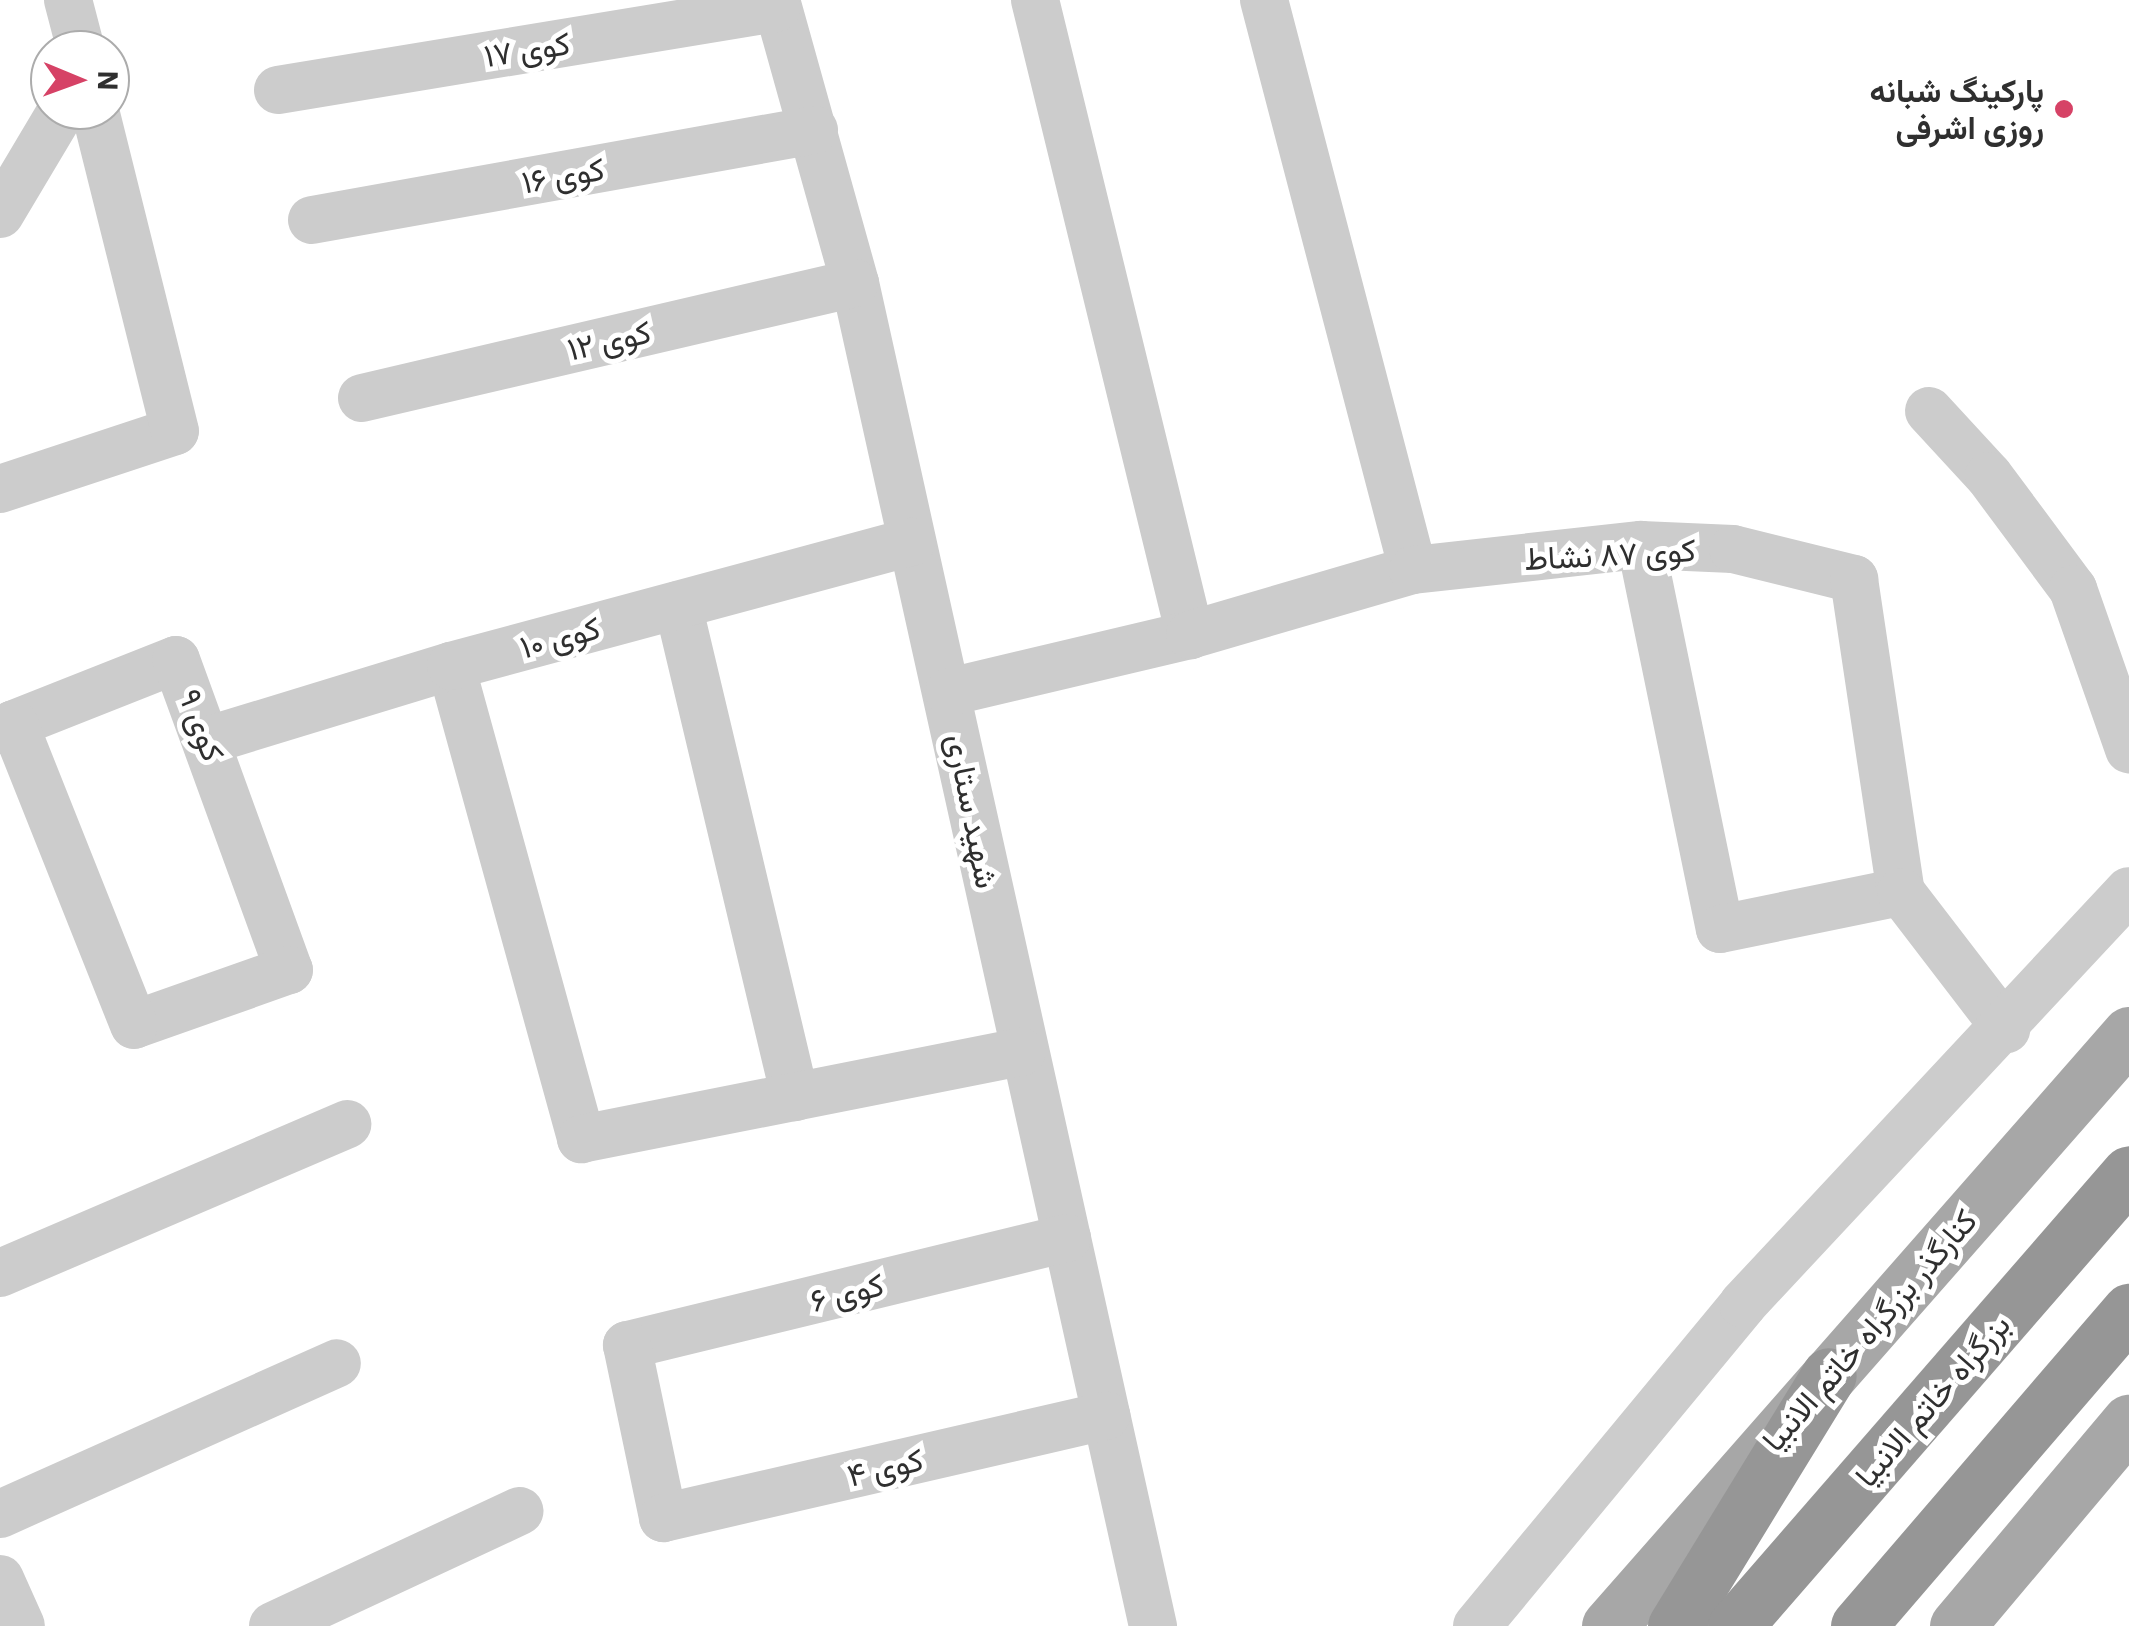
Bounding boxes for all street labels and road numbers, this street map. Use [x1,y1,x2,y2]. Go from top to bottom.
street label: کوی ۱۷ [481,23,573,75]
street label: کوی ۱۶ [519,149,607,201]
street label: کوی ۱۲ [563,312,655,368]
street label: کوی ۸۷ نشاط [1523,530,1697,578]
street label: کوی ۱۰ [516,608,604,666]
street label: کوی ۹ [171,684,233,766]
street label: شهید ستاری [939,730,1007,892]
street label: کنارگذر بزرگراه خاتم الانبیا [1754,1201,1984,1459]
street label: کوی ۶ [806,1264,888,1320]
street label: بزرگراه خاتم الانبیا [1846,1306,2018,1494]
street label: کوی ۴ [843,1440,927,1494]

